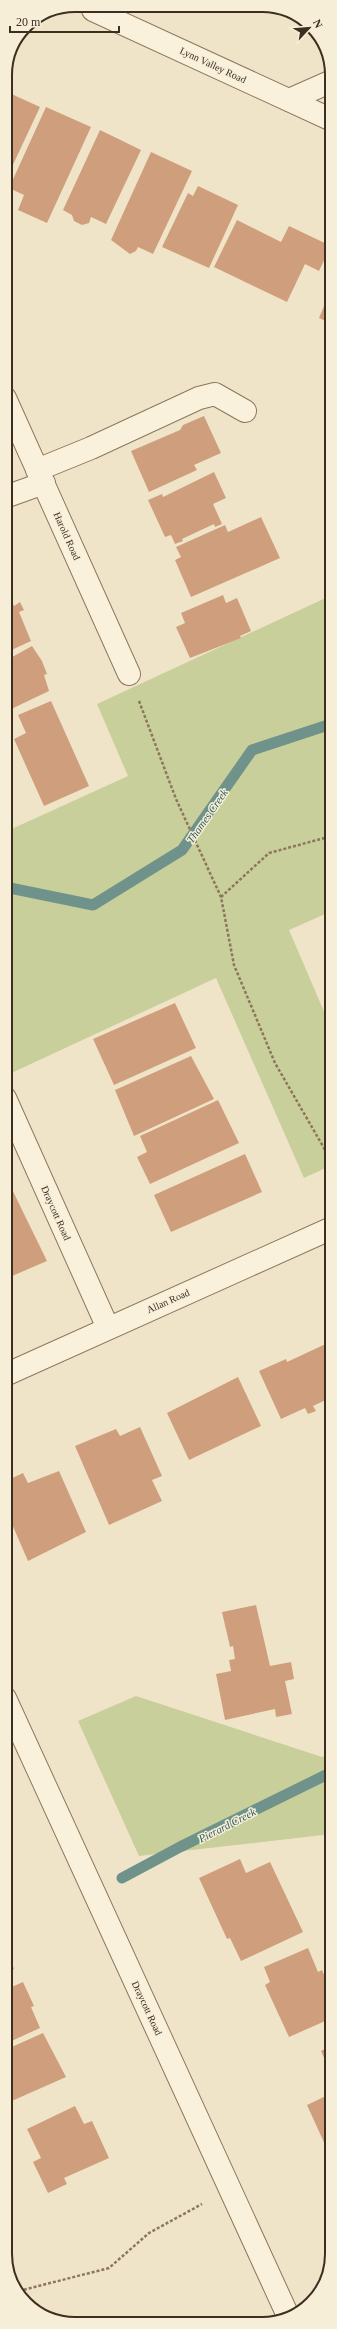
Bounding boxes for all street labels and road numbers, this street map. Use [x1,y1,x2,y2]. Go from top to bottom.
street label: Lynn Valley Road [178,45,248,85]
street label: Harold Road [52,510,82,562]
street label: Draycott Road [39,1184,73,1242]
street label: Allan Road [145,1287,191,1315]
street label: Draycott Road [130,1979,164,2037]

